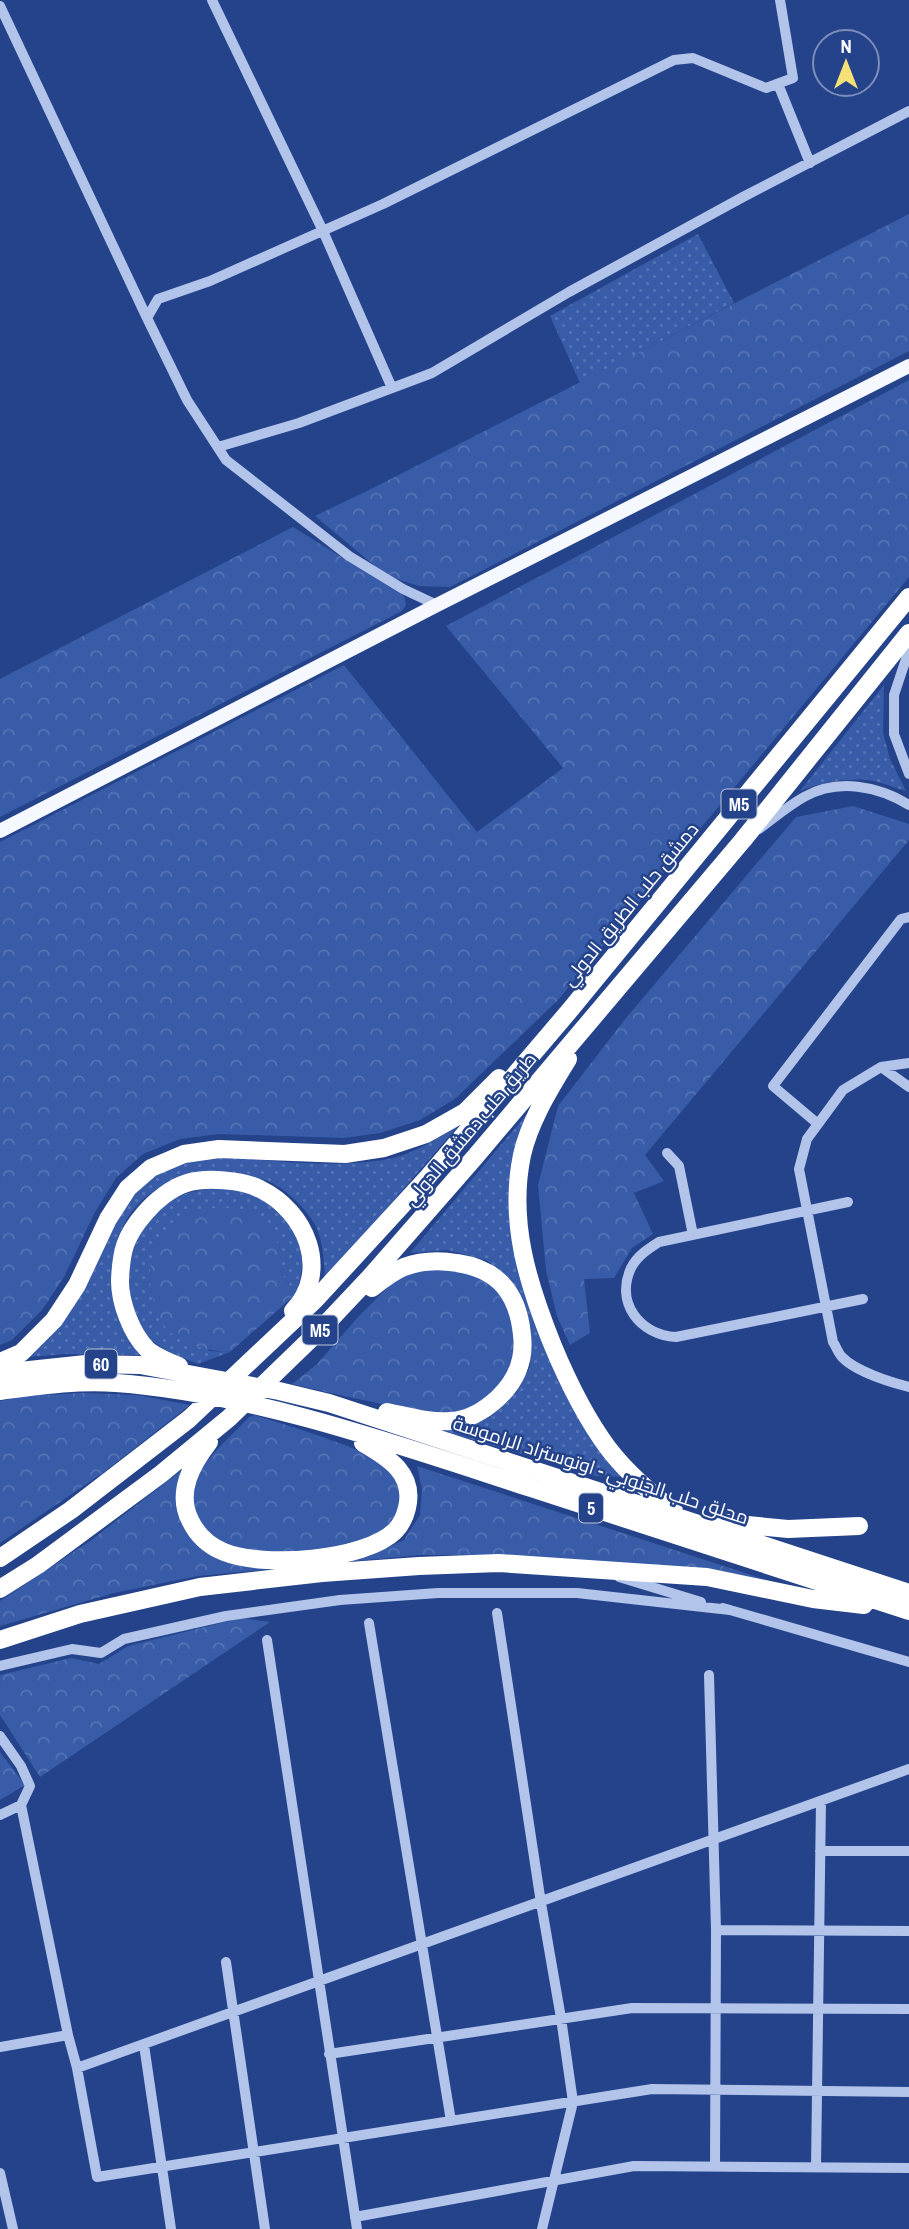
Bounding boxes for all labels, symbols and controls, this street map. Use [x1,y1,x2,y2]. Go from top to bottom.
north arrow [811,28,881,98]
text: N [840,33,852,59]
road number: M5 [722,790,756,818]
street label: دمشق حلب الطريق الدولي [556,817,706,993]
street label: طريق حلب دمشق الدولي [398,1047,544,1213]
road number: M5 [302,1316,338,1344]
road number: 60 [85,1350,117,1378]
street label: محلق حلب الجنوبي - اوتوستراد الراموسة [449,1410,752,1532]
road number: 5 [579,1493,603,1522]

